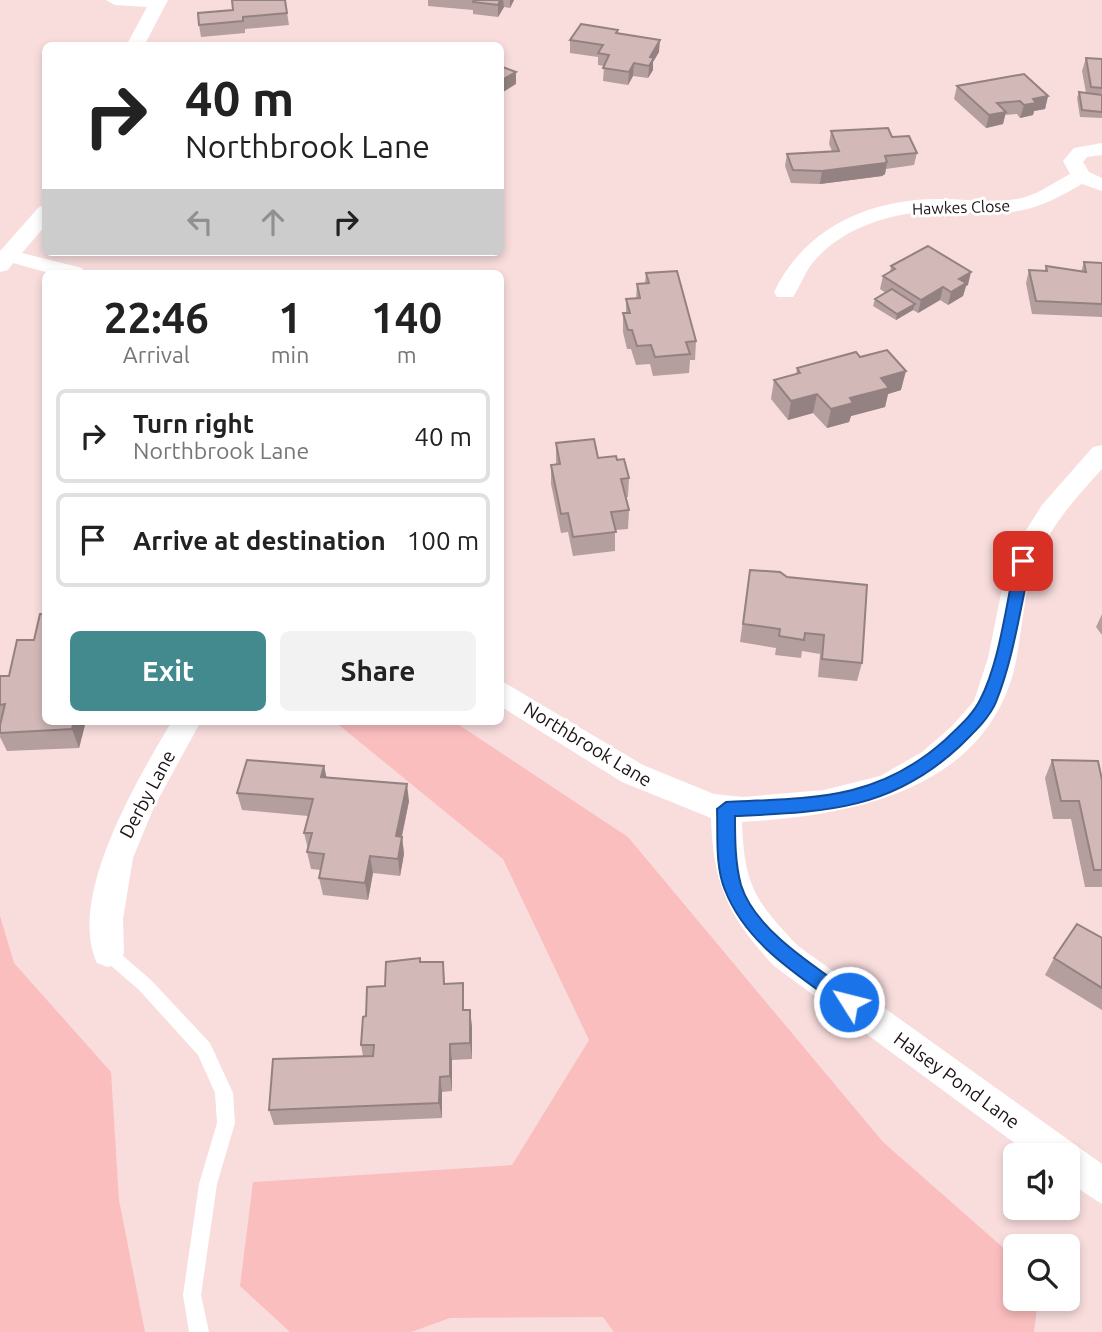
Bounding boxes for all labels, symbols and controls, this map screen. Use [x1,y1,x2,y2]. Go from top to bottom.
icon: right [70,70,161,161]
text: 40 m [185,70,294,125]
text: Northbrook Lane [185,128,430,164]
street label: Hawkes Close [912,196,1010,218]
icon: left [181,203,219,241]
icon: ahead [254,203,292,241]
icon: right [327,203,365,241]
text: 22:46 [104,294,209,341]
text: 1 [278,294,302,341]
text: 140 [371,294,442,341]
text: Arrival [123,342,190,367]
text: min [271,342,309,367]
text: m [397,342,417,367]
text: Turn right [133,409,254,438]
icon: right [74,417,112,455]
text: 40 m [414,422,472,451]
text: Northbrook Lane [133,438,309,463]
icon: arrive [74,521,112,559]
text: Arrive at destination [133,526,386,555]
text: 100 m [407,526,479,555]
pin [993,531,1053,591]
icon: arrive [1004,542,1042,580]
button: Exit [70,631,266,711]
button: Share [280,631,476,711]
street label: Northbrook Lane [520,697,656,791]
street label: Derby Lane [115,746,179,842]
position arrow [812,965,886,1039]
street label: Halsey Pond Lane [890,1027,1024,1133]
map controls [1003,1143,1080,1311]
button: sound [1003,1143,1080,1220]
button: search [1003,1234,1080,1311]

